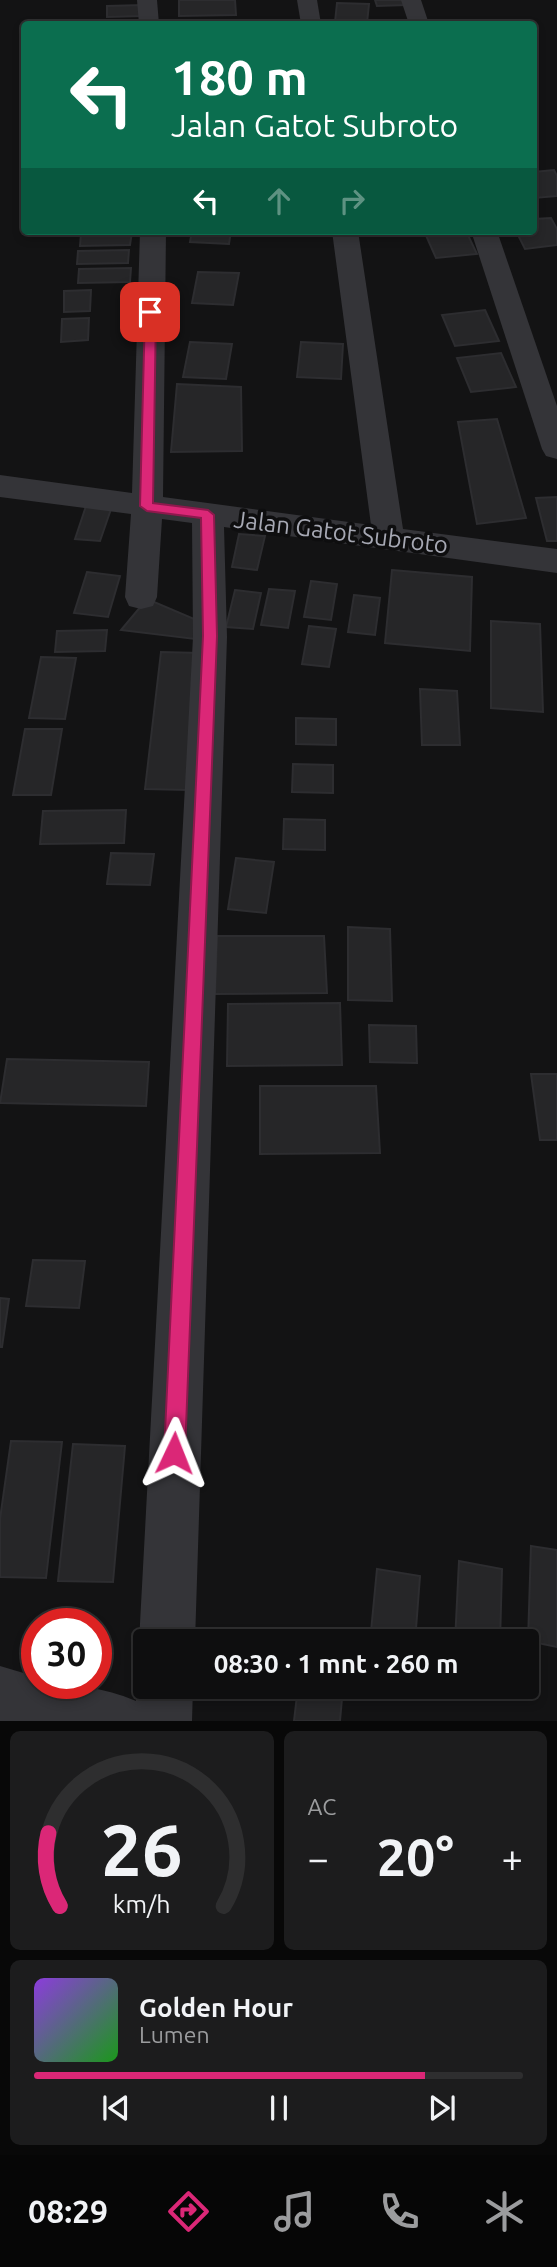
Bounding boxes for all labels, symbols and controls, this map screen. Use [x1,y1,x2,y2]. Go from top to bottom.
icon: left [56,49,147,140]
text: 180 m [171,49,308,104]
text: Jalan Gatot Subroto [171,107,458,143]
icon: left [187,182,225,220]
icon: ahead [260,182,298,220]
icon: right [333,182,371,220]
pin [120,282,180,342]
icon: arrive [131,293,169,331]
street label: Jalan Gatot Subroto [232,505,450,559]
position arrow [137,1416,211,1490]
speed limit sign: 30 [21,1608,112,1699]
text: 08:30 · 1 mnt · 260 m [214,1649,458,1678]
text: AC [308,1794,336,1819]
text: 26 [101,1809,183,1891]
text: 20° [377,1828,454,1886]
text: − [308,1837,329,1879]
text: + [502,1837,523,1879]
text: km/h [113,1890,171,1918]
text: Golden Hour [139,1993,293,2022]
text: Lumen [139,2022,210,2047]
icon: previous [97,2089,135,2127]
icon: pause [260,2089,298,2127]
icon: next [423,2089,461,2127]
icon: directions [164,2187,213,2236]
icon: music [270,2187,319,2236]
icon: phone [375,2187,424,2236]
icon: climate [480,2187,529,2236]
text: 08:29 [28,2193,108,2229]

